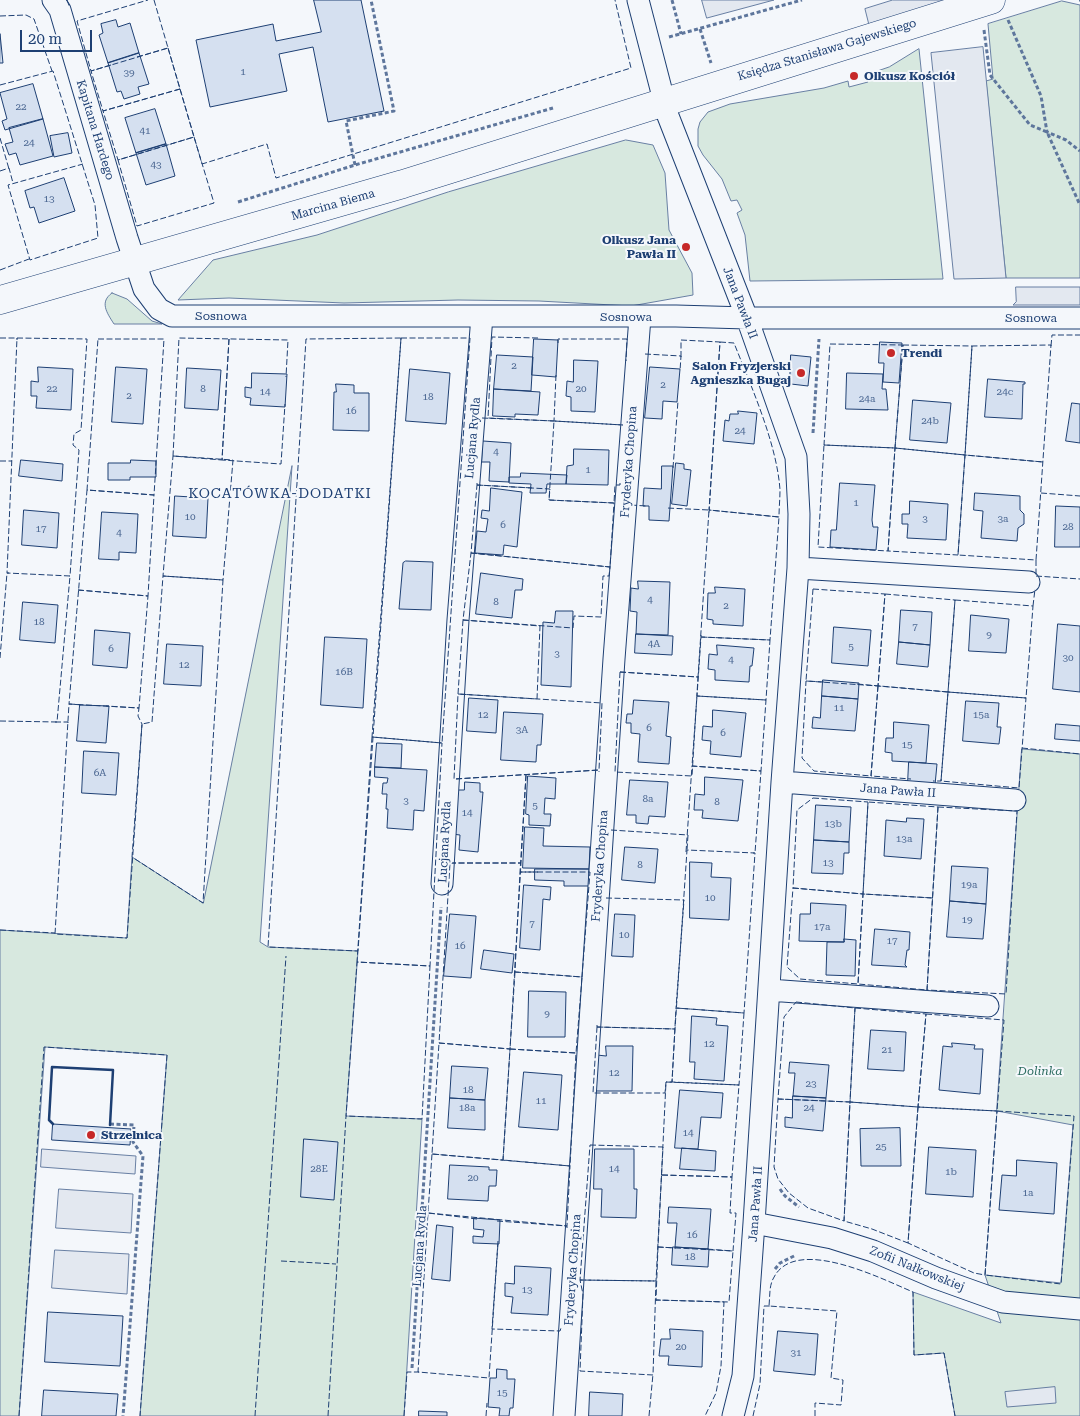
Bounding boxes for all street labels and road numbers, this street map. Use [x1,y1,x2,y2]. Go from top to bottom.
street label: Księdza Stanisława Gajewskiego [736,16,918,84]
street label: Kapitana Hardego [73,78,117,182]
street label: Marcina Biema [290,186,376,224]
street label: Jana Pawła II [720,265,760,341]
street label: Sosnowa [195,309,247,323]
street label: Sosnowa [600,310,652,324]
street label: Sosnowa [1005,311,1057,325]
street label: Lucjana Rydla [462,397,484,479]
street label: Fryderyka Chopina [618,406,640,518]
street label: Jana Pawła II [859,781,937,801]
street label: Lucjana Rydla [436,801,454,883]
street label: Fryderyka Chopina [589,810,611,922]
street label: Jana Pawła II [746,1165,766,1243]
street label: Lucjana Rydla [410,1205,430,1287]
street label: Fryderyka Chopina [562,1214,584,1326]
street label: Zofii Nałkowskiej [867,1243,967,1295]

